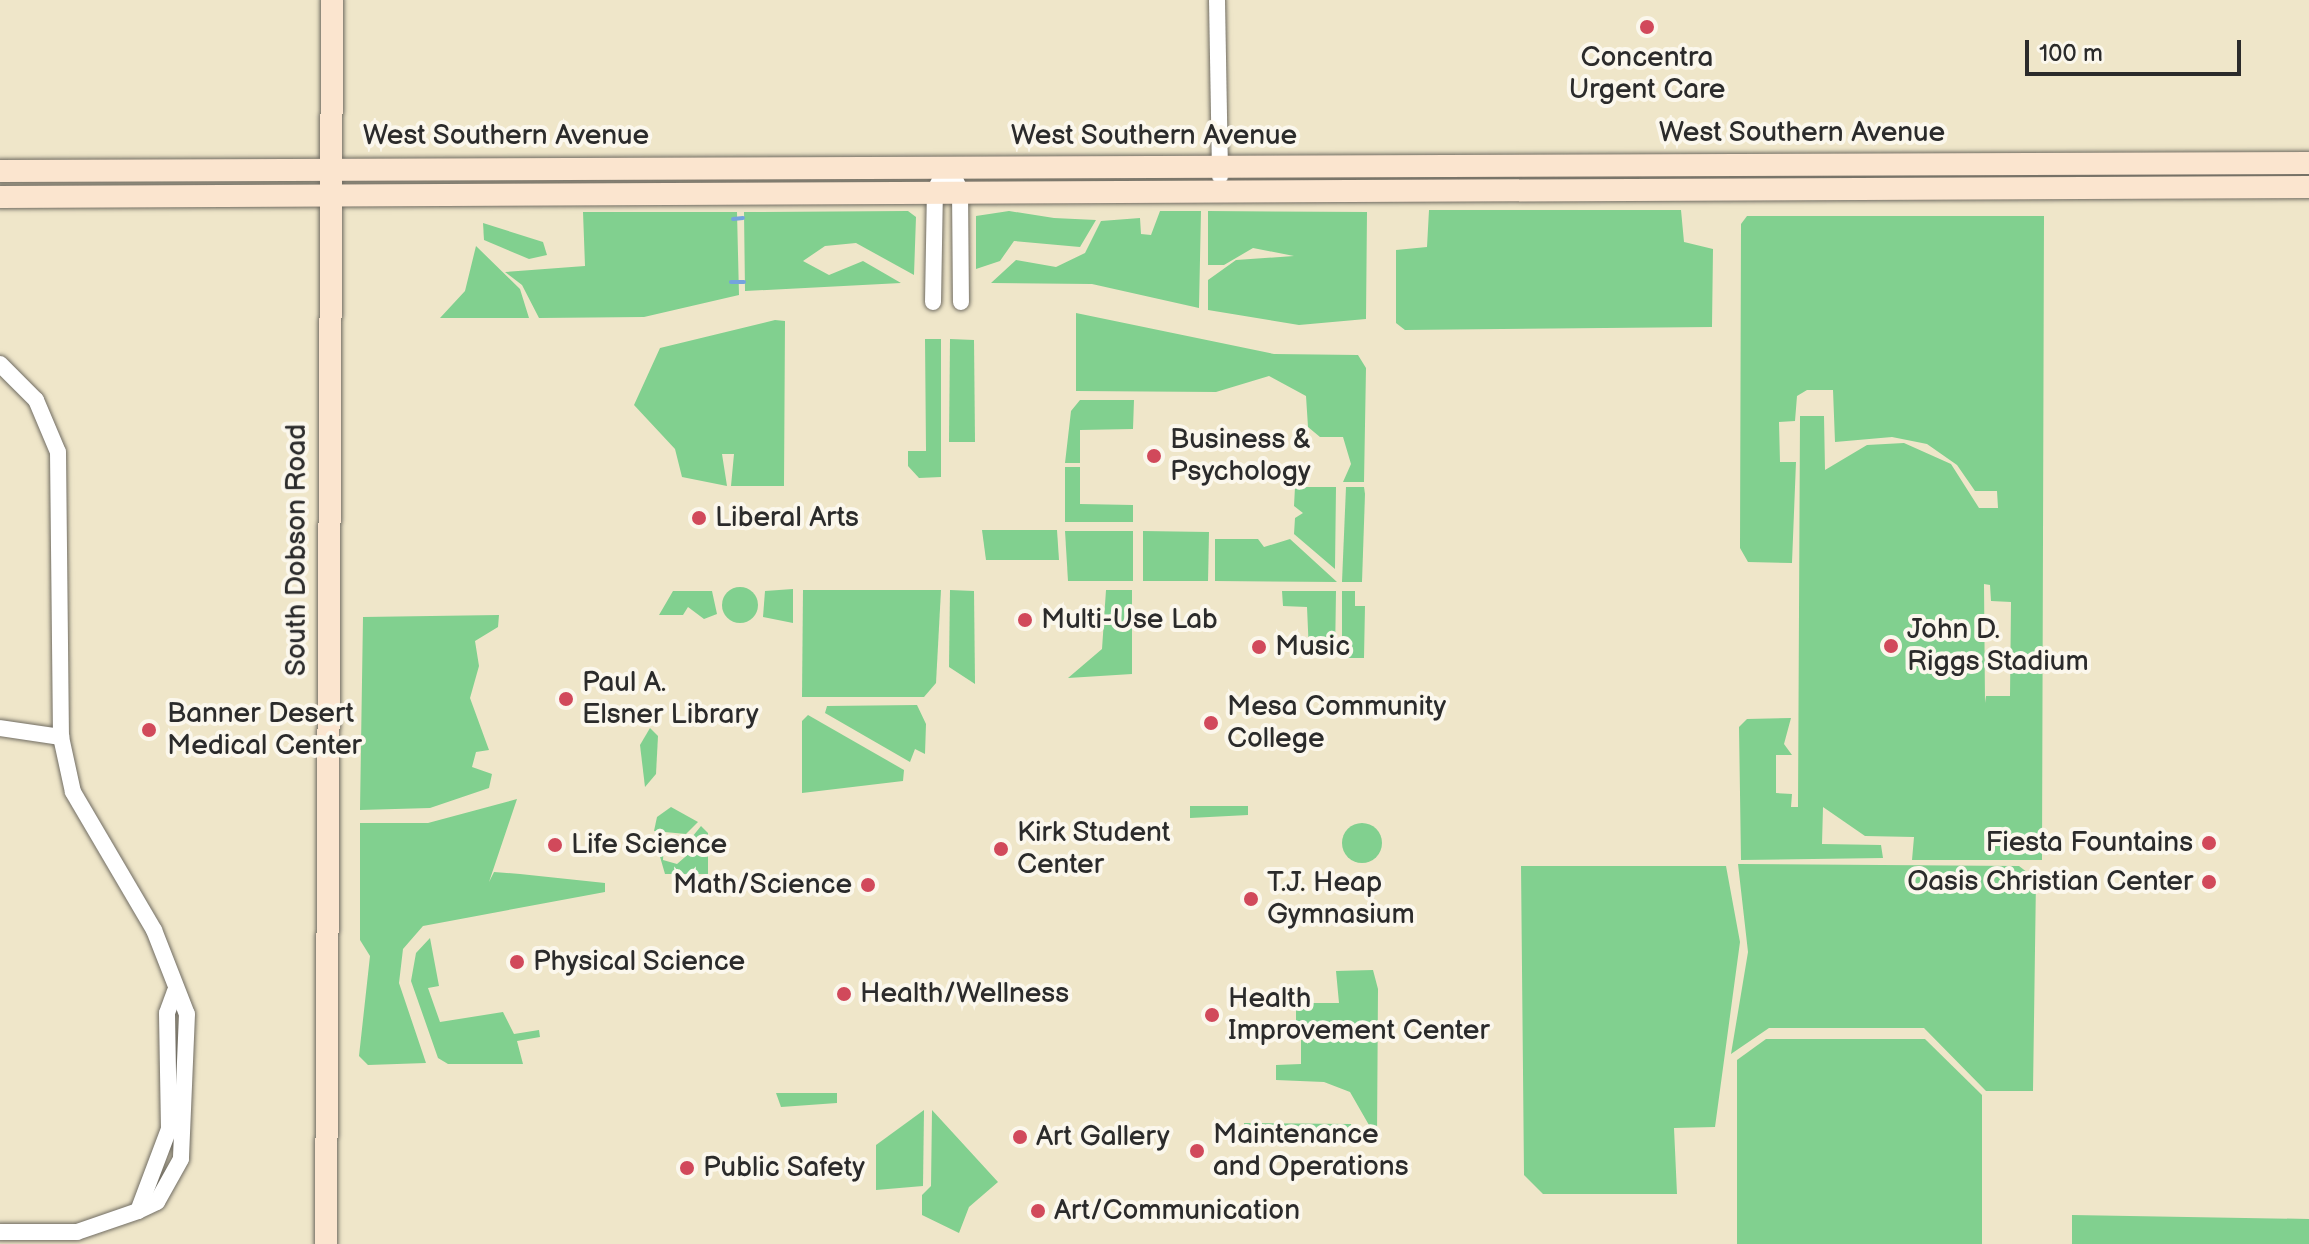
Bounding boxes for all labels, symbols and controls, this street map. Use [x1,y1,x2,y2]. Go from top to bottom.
marker: Concentra Urgent Care [1636,16,1658,38]
scale bar [2029,24,2245,74]
text: 100 m [2039,39,2103,68]
place label: Concentra Urgent Care [1569,41,1725,107]
street label: West Southern Avenue [1659,116,1945,150]
street label: West Southern Avenue [363,119,649,153]
street label: West Southern Avenue [1011,119,1297,153]
place label: Business & Psychology [1170,423,1311,489]
street label: South Dobson Road [280,424,314,676]
marker: Business & Psychology [1145,447,1163,465]
place label: Liberal Arts [715,501,859,535]
marker: Liberal Arts [690,509,708,527]
place label: Multi-Use Lab [1041,603,1218,637]
marker: Multi-Use Lab [1016,611,1034,629]
place label: John D. Riggs Stadium [1907,613,2089,679]
place label: Music [1275,630,1350,664]
marker: John D. Riggs Stadium [1882,637,1900,655]
marker: Music [1250,638,1268,656]
place label: Paul A. Elsner Library [582,666,759,732]
marker: Paul A. Elsner Library [557,690,575,708]
place label: Mesa Community College [1227,690,1446,756]
place label: Banner Desert Medical Center [167,697,362,763]
marker: Mesa Community College [1202,714,1220,732]
marker: Banner Desert Medical Center [138,719,160,741]
place label: Kirk Student Center [1017,816,1171,882]
place label: Fiesta Fountains [1985,826,2193,860]
place label: Life Science [571,828,728,862]
marker: Fiesta Fountains [2200,834,2218,852]
marker: Life Science [546,836,564,854]
marker: Kirk Student Center [992,840,1010,858]
place label: Oasis Christian Center [1907,865,2193,899]
place label: T.J. Heap Gymnasium [1267,866,1415,932]
place label: Math/Science [673,868,852,902]
marker: Oasis Christian Center [2200,873,2218,891]
marker: Math/Science [859,876,877,894]
marker: T.J. Heap Gymnasium [1242,890,1260,908]
place label: Physical Science [533,945,746,979]
marker: Physical Science [508,953,526,971]
place label: Health/Wellness [860,977,1069,1011]
place label: Health Improvement Center [1228,982,1490,1048]
marker: Health/Wellness [835,985,853,1003]
marker: Health Improvement Center [1203,1006,1221,1024]
place label: Maintenance and Operations [1213,1118,1409,1184]
place label: Art Gallery [1036,1120,1170,1154]
marker: Art Gallery [1011,1128,1029,1146]
marker: Maintenance and Operations [1188,1142,1206,1160]
place label: Public Safety [703,1151,865,1185]
marker: Public Safety [678,1159,696,1177]
place label: Art/Communication [1054,1194,1300,1228]
marker: Art/Communication [1029,1202,1047,1220]

